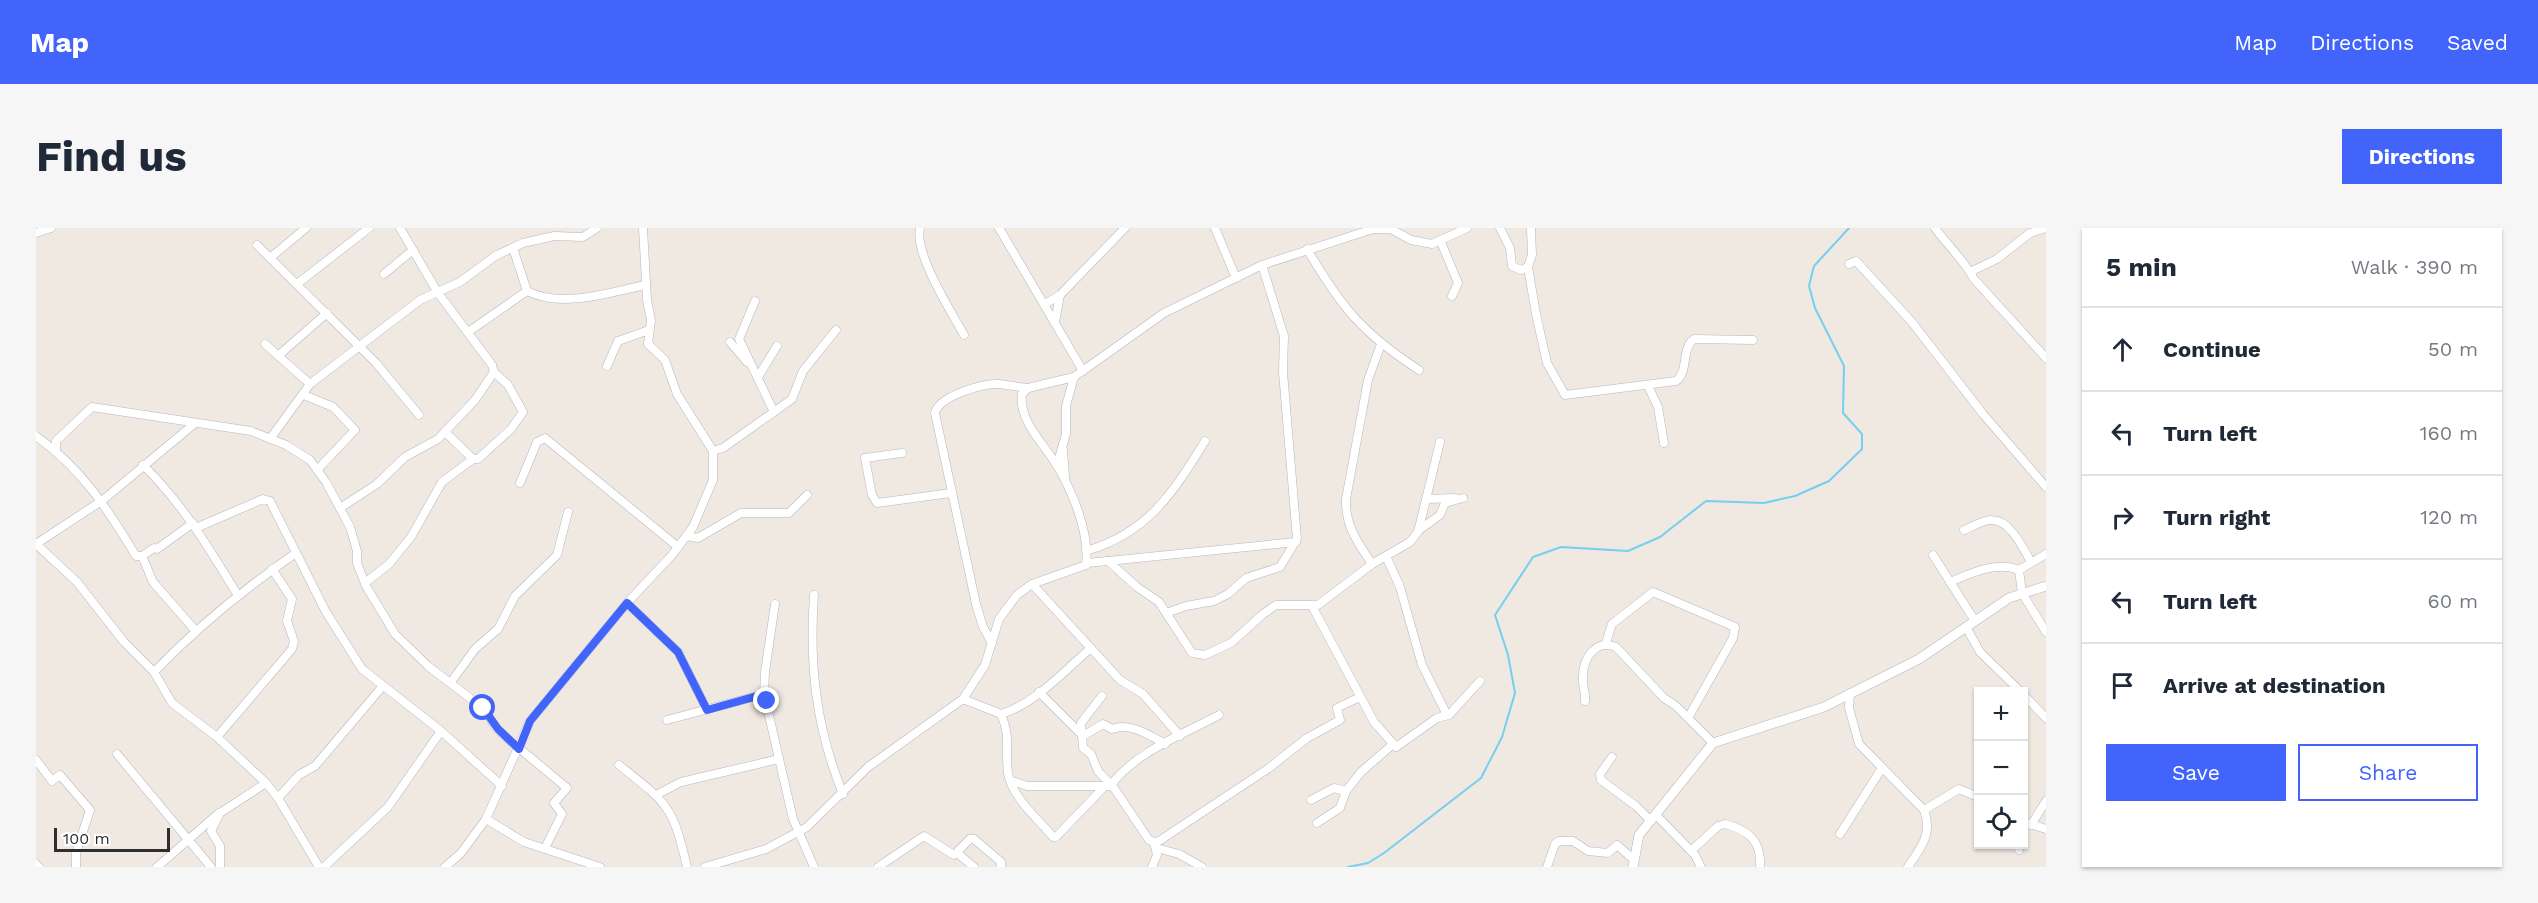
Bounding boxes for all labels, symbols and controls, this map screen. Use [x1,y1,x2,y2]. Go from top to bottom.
text: Map [30,26,89,59]
text: Map [2234,30,2277,55]
text: Directions [2310,30,2414,55]
text: Saved [2447,30,2508,55]
button: Directions [2342,129,2502,184]
text: Find us [36,132,187,181]
text: 5 min [2106,252,2177,282]
text: Walk · 390 m [2351,255,2478,279]
icon: ahead [2106,333,2139,366]
text: Continue [2163,337,2261,362]
text: 50 m [2428,337,2478,361]
icon: left [2106,417,2139,450]
text: Turn left [2163,421,2257,446]
text: 160 m [2420,421,2478,445]
icon: right [2106,501,2139,534]
text: Turn right [2163,505,2270,530]
text: 120 m [2420,505,2478,529]
icon: left [2106,585,2139,618]
text: Turn left [2163,589,2257,614]
text: 60 m [2428,589,2478,613]
icon: arrive [2106,669,2139,702]
text: Arrive at destination [2163,673,2386,698]
route end [753,687,779,713]
map controls [1974,687,2028,849]
button: + [1974,687,2028,741]
route start [469,694,495,720]
button: − [1974,741,2028,795]
button: Save [2106,744,2286,801]
button: Share [2298,744,2478,801]
button: locate [1974,795,2028,849]
scale bar [54,825,170,852]
text: 100 m [63,829,110,848]

